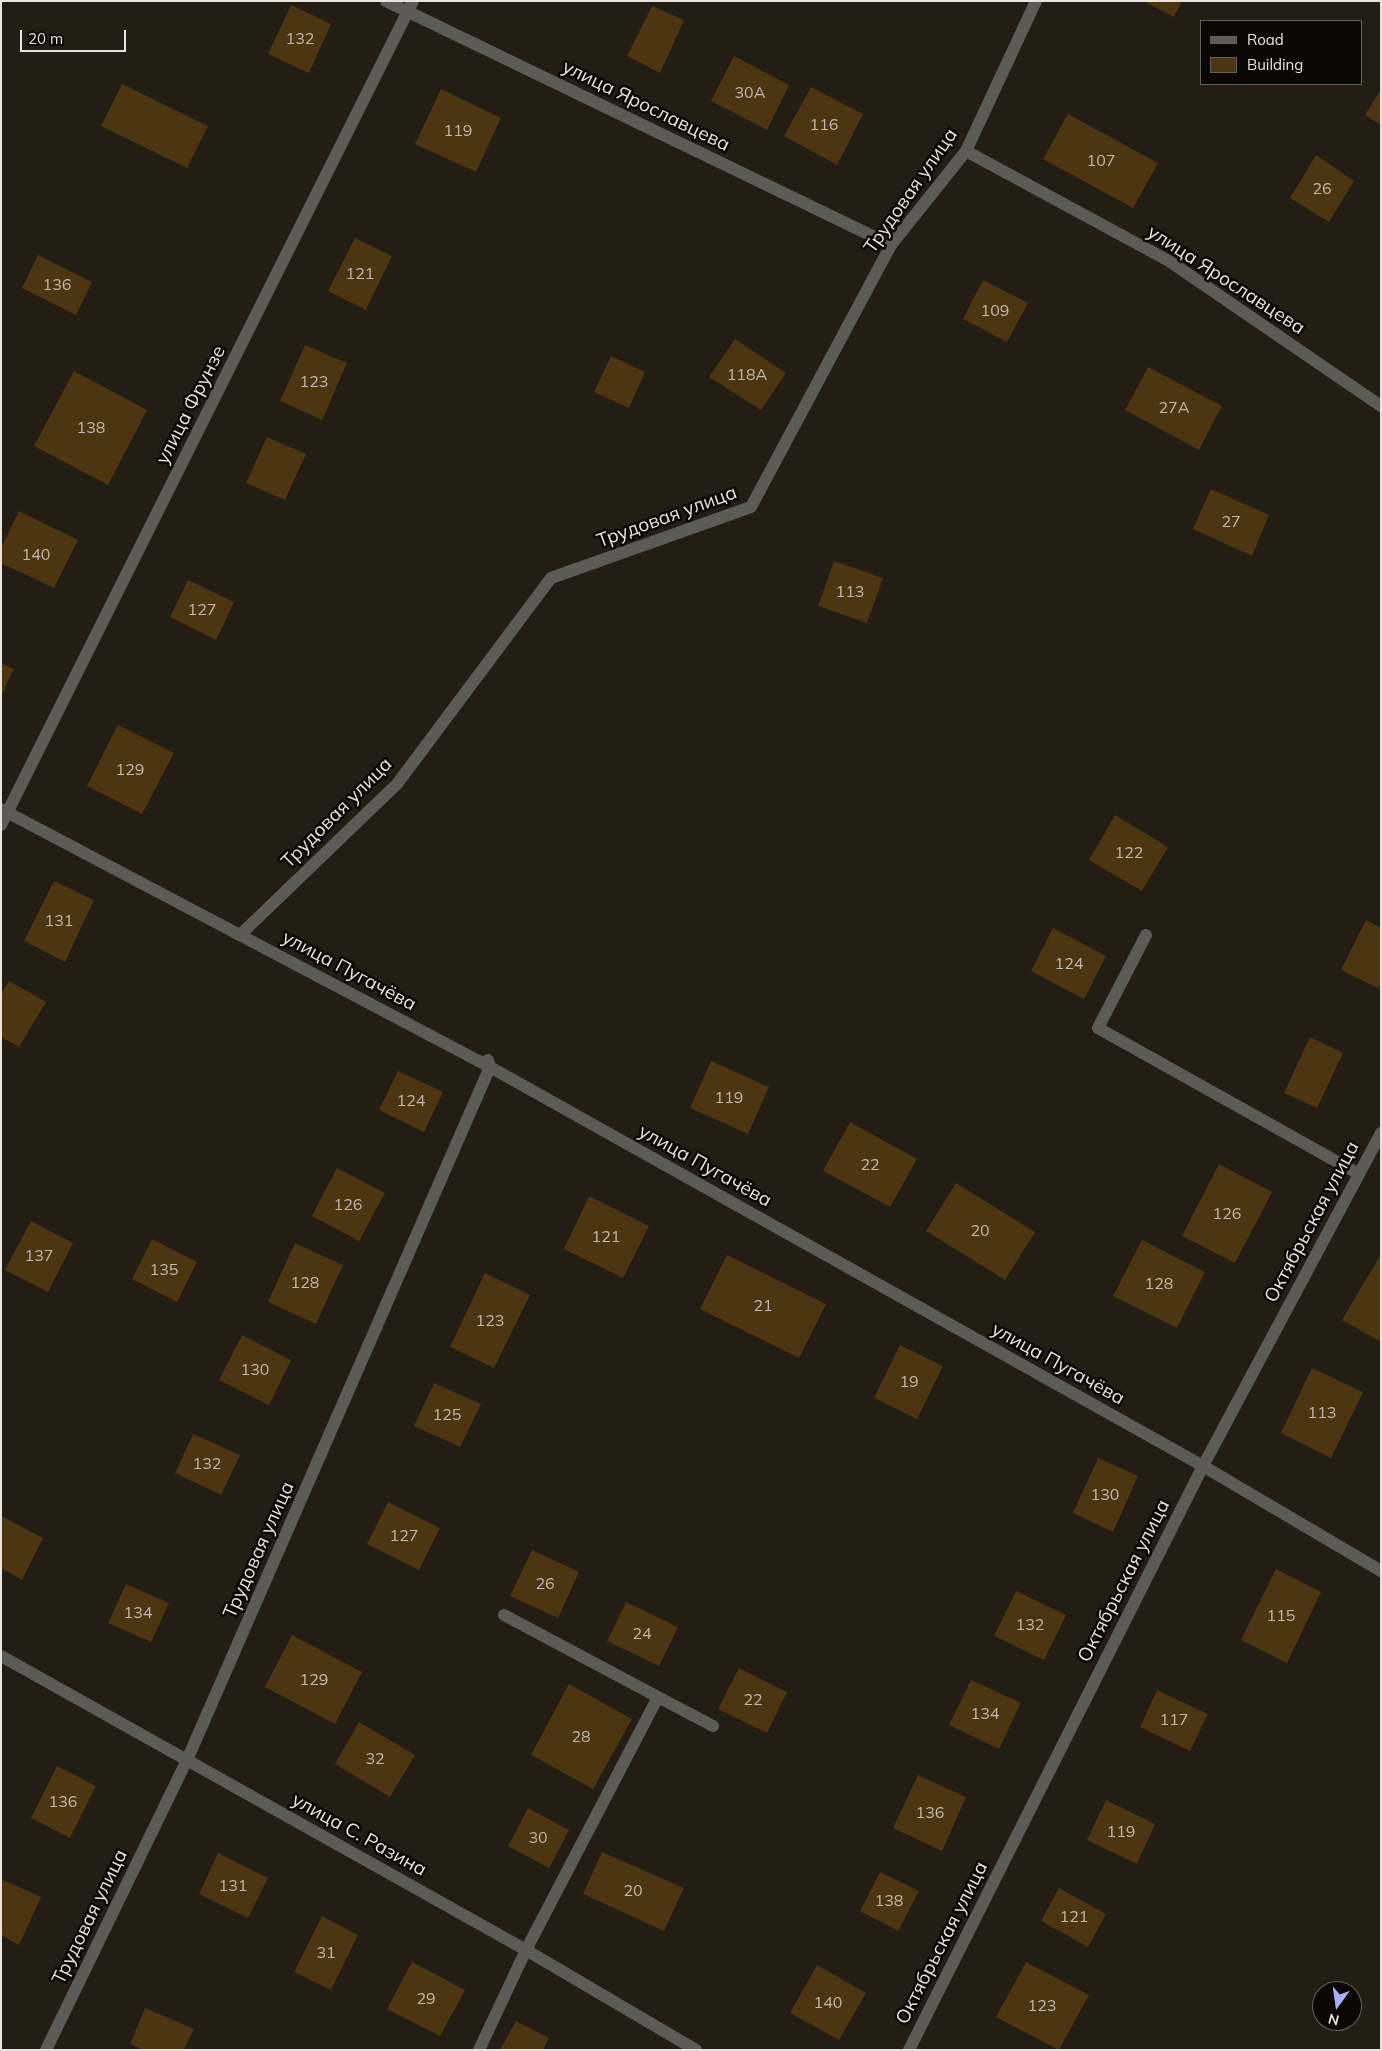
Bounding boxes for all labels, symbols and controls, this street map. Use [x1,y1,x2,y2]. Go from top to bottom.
scale bar [22,20,129,52]
legend [1200,20,1362,85]
text: 20 m [28,29,63,48]
house number: 132 [286,29,314,49]
text: Road [1247,30,1284,49]
text: Building [1247,55,1303,74]
street label: улица Ярославцева [559,56,733,156]
house number: 30А [735,83,765,103]
house number: 116 [810,115,838,135]
house number: 119 [444,121,472,141]
street label: Трудовая улица [859,124,963,258]
house number: 107 [1087,151,1115,171]
house number: 26 [1312,179,1332,199]
street label: улица Ярославцева [1143,221,1309,339]
house number: 121 [346,264,374,284]
house number: 136 [43,275,71,295]
house number: 109 [981,301,1009,321]
street label: улица Фрунзе [151,342,231,468]
house number: 118А [727,365,767,385]
house number: 123 [300,372,328,392]
house number: 27А [1159,398,1189,418]
house number: 138 [77,418,105,438]
street label: Трудовая улица [594,481,740,553]
house number: 27 [1221,512,1241,532]
house number: 140 [22,545,50,565]
house number: 113 [836,582,864,602]
house number: 127 [188,600,216,620]
street label: Трудовая улица [277,753,397,873]
house number: 129 [116,760,144,780]
house number: 122 [1115,843,1143,863]
house number: 131 [45,911,73,931]
street label: улица Пугачёва [278,926,420,1016]
house number: 124 [1055,954,1083,974]
house number: 119 [715,1088,743,1108]
house number: 124 [397,1091,425,1111]
street label: улица Пугачёва [634,1120,776,1212]
street label: Октябрьская улица [1260,1138,1364,1306]
house number: 22 [860,1155,880,1175]
house number: 126 [334,1195,362,1215]
house number: 126 [1213,1204,1241,1224]
house number: 20 [970,1221,990,1241]
house number: 121 [592,1227,620,1247]
house number: 137 [25,1246,53,1266]
house number: 135 [150,1260,178,1280]
house number: 128 [291,1273,319,1293]
house number: 128 [1145,1274,1173,1294]
house number: 21 [753,1296,773,1316]
house number: 123 [476,1311,504,1331]
street label: улица Пугачёва [987,1318,1129,1410]
house number: 130 [241,1360,269,1380]
house number: 19 [899,1372,919,1392]
house number: 113 [1308,1403,1336,1423]
house number: 125 [433,1405,461,1425]
house number: 132 [193,1454,221,1474]
street label: Трудовая улица [219,1478,299,1622]
house number: 130 [1091,1485,1119,1505]
street label: Октябрьская улица [1073,1496,1175,1666]
house number: 127 [390,1526,418,1546]
house number: 26 [535,1574,555,1594]
house number: 134 [124,1603,152,1623]
house number: 115 [1267,1606,1295,1626]
house number: 132 [1016,1615,1044,1635]
house number: 24 [632,1624,652,1644]
house number: 129 [300,1670,328,1690]
house number: 22 [743,1690,763,1710]
house number: 134 [971,1704,999,1724]
house number: 117 [1160,1710,1188,1730]
house number: 28 [571,1727,591,1747]
house number: 32 [365,1749,385,1769]
street label: улица С. Разина [288,1789,430,1881]
house number: 136 [49,1792,77,1812]
house number: 136 [916,1803,944,1823]
house number: 119 [1107,1822,1135,1842]
house number: 30 [528,1828,548,1848]
street label: Трудовая улица [48,1846,132,1988]
street label: Октябрьская улица [891,1858,993,2028]
house number: 131 [219,1876,247,1896]
house number: 20 [623,1881,643,1901]
house number: 138 [875,1891,903,1911]
house number: 121 [1060,1907,1088,1927]
house number: 31 [316,1943,336,1963]
north arrow [1312,1981,1362,2031]
house number: 29 [416,1989,436,2009]
house number: 140 [814,1993,842,2013]
house number: 123 [1028,1996,1056,2016]
text: N [1326,2010,1341,2030]

